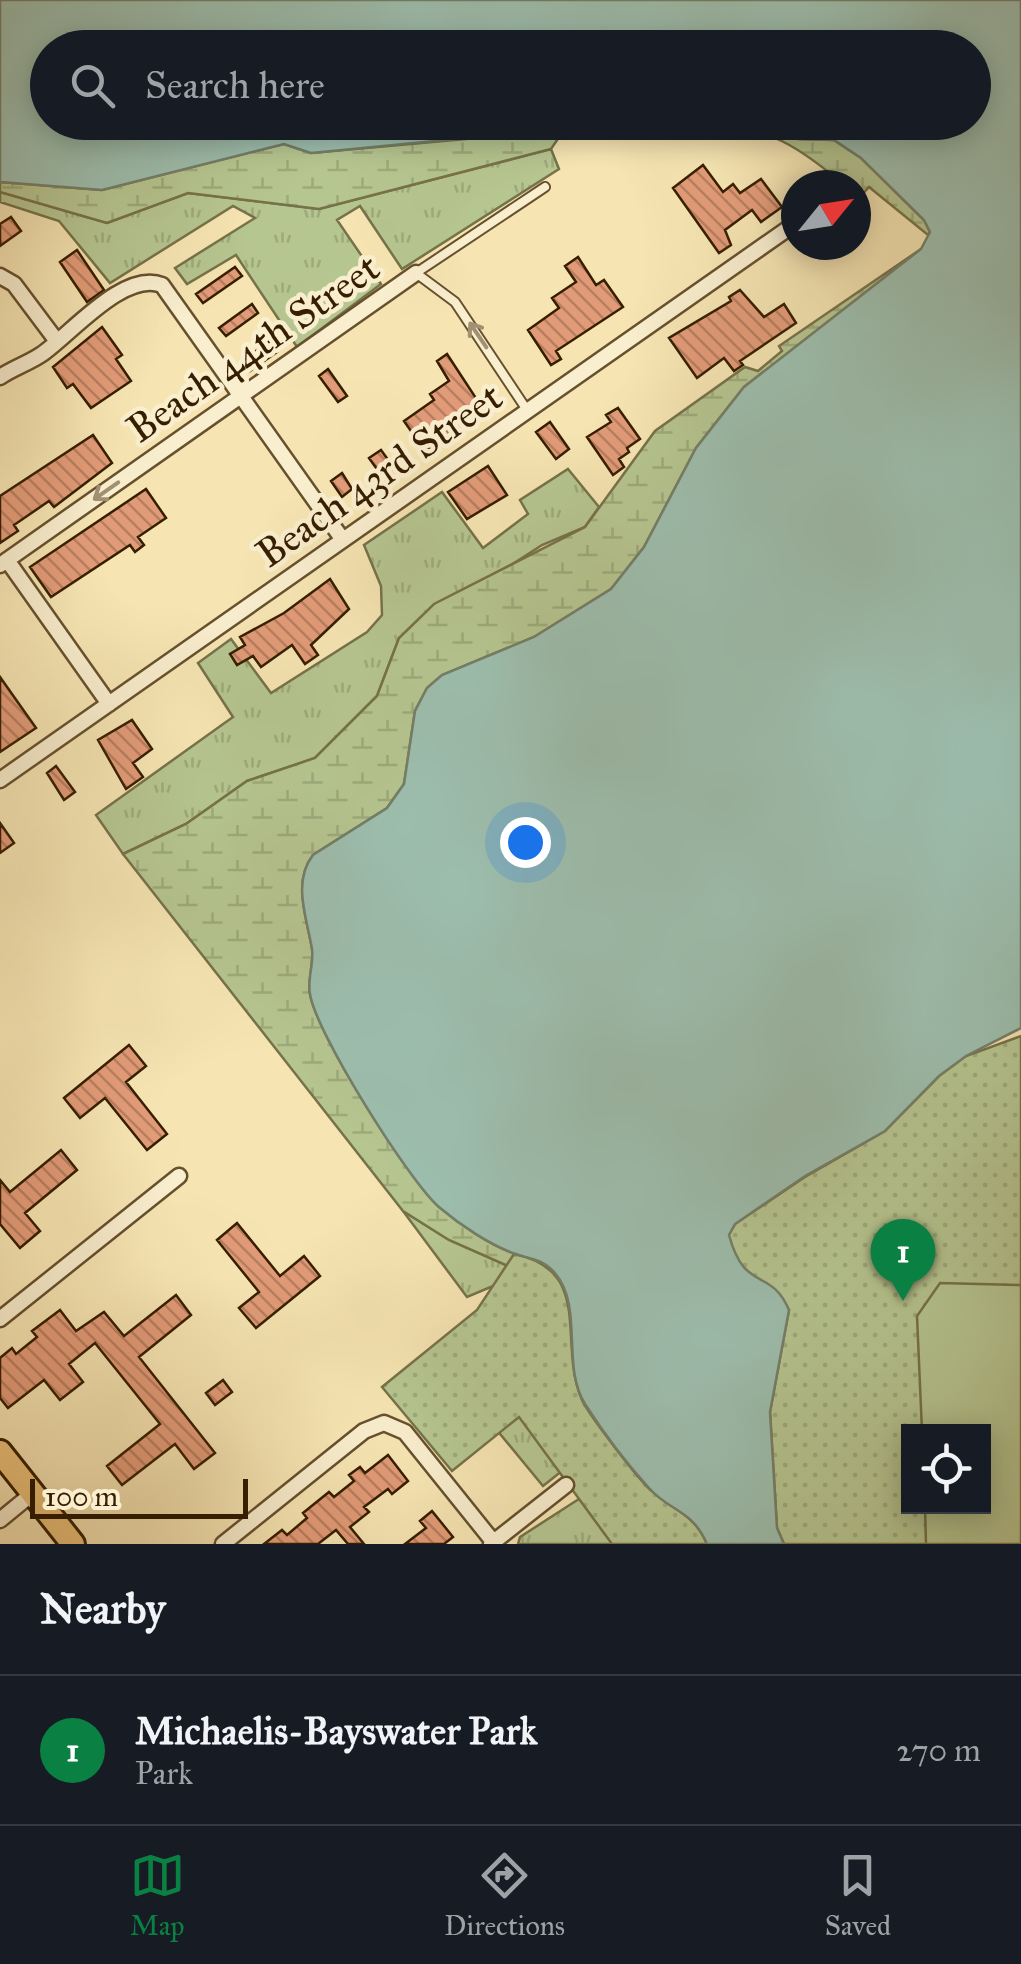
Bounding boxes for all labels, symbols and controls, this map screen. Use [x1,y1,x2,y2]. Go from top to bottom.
search box [30,30,991,140]
icon: search [65,58,120,113]
text: Search here [145,62,325,108]
north arrow [781,170,871,260]
street label: Beach 44th Street [117,243,389,453]
one-way arrow [468,322,489,350]
street label: Beach 43rd Street [247,372,511,578]
one-way arrow [92,480,120,501]
your location [500,817,551,868]
pin: 1 [870,1218,936,1301]
map controls [901,1424,991,1514]
button: locate [901,1424,991,1514]
scale bar [30,1474,248,1518]
text: 100 m [45,1479,118,1514]
text: Nearby [40,1583,165,1635]
text: Michaelis-Bayswater Park [135,1708,537,1754]
text: 1 [66,1731,79,1770]
text: 270 m [897,1731,981,1770]
text: Park [135,1754,193,1793]
tab: Map [130,1848,185,1943]
tab: Directions [444,1848,565,1943]
tab: Saved [825,1848,891,1943]

